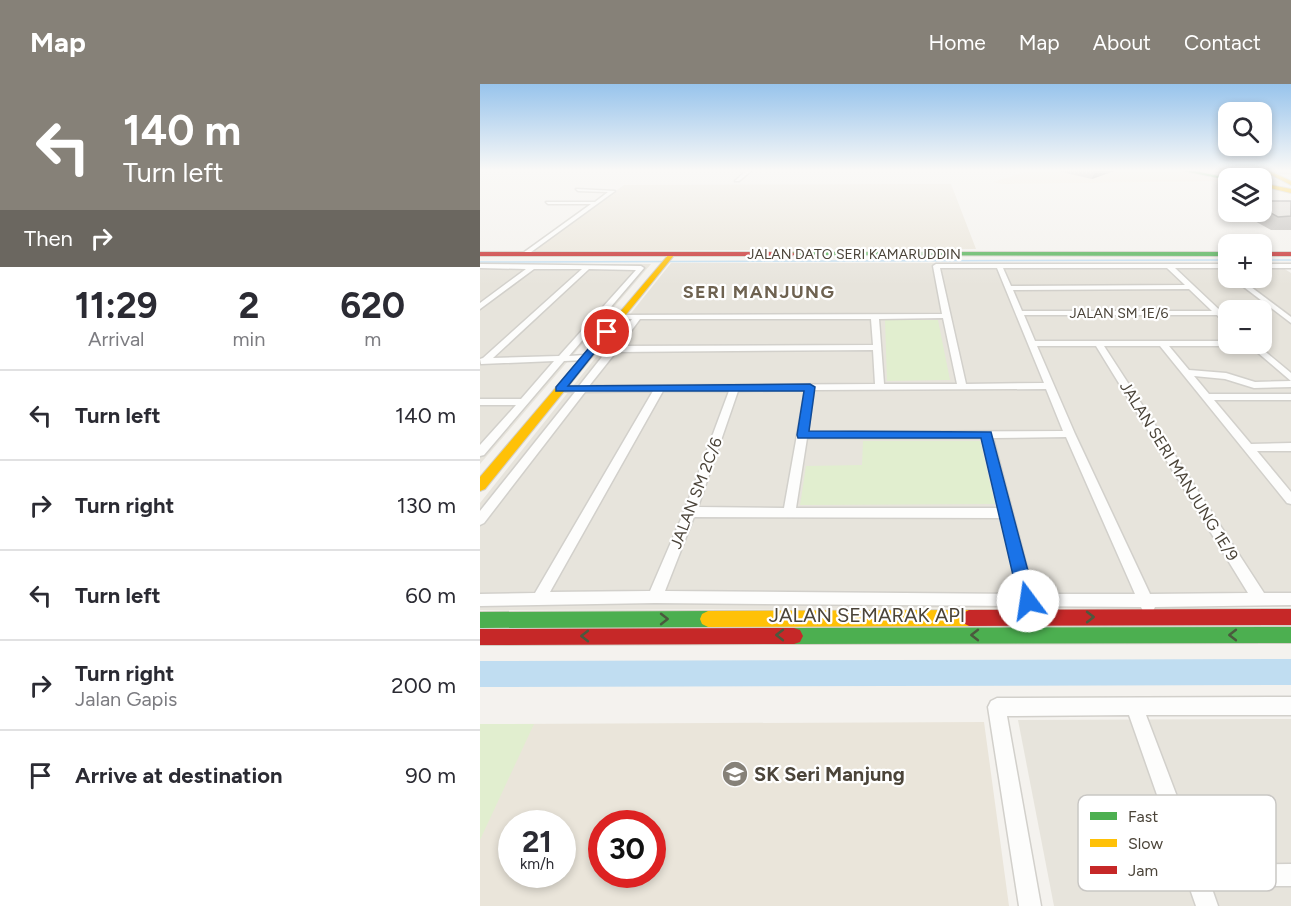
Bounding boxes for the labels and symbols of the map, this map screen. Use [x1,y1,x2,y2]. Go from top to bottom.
street label: JALAN DATO SERI KAMARUDDIN [747,246,961,263]
district label: SERI MANJUNG [683,281,835,303]
street label: JALAN SM 1E/6 [1069,305,1169,322]
pin [581,306,632,357]
street label: JALAN SERI MANJUNG 1E/9 [1116,378,1242,564]
street label: JALAN SM 2C/6 [666,435,726,551]
position arrow [996,569,1060,633]
street label: JALAN SEMARAK API [769,603,965,627]
one-way arrow [1086,611,1095,623]
one-way arrow [660,613,669,625]
one-way arrow [775,629,784,641]
one-way arrow [970,629,979,641]
one-way arrow [1228,629,1237,641]
one-way arrow [580,630,589,642]
school or university icon: SK Seri Manjung [720,759,750,789]
place label: SK Seri Manjung [754,762,905,786]
legend [1078,795,1276,891]
text: Fast [1128,807,1158,826]
speed limit sign: 30 [588,810,666,888]
text: Slow [1128,834,1163,853]
text: Jam [1128,861,1158,880]

